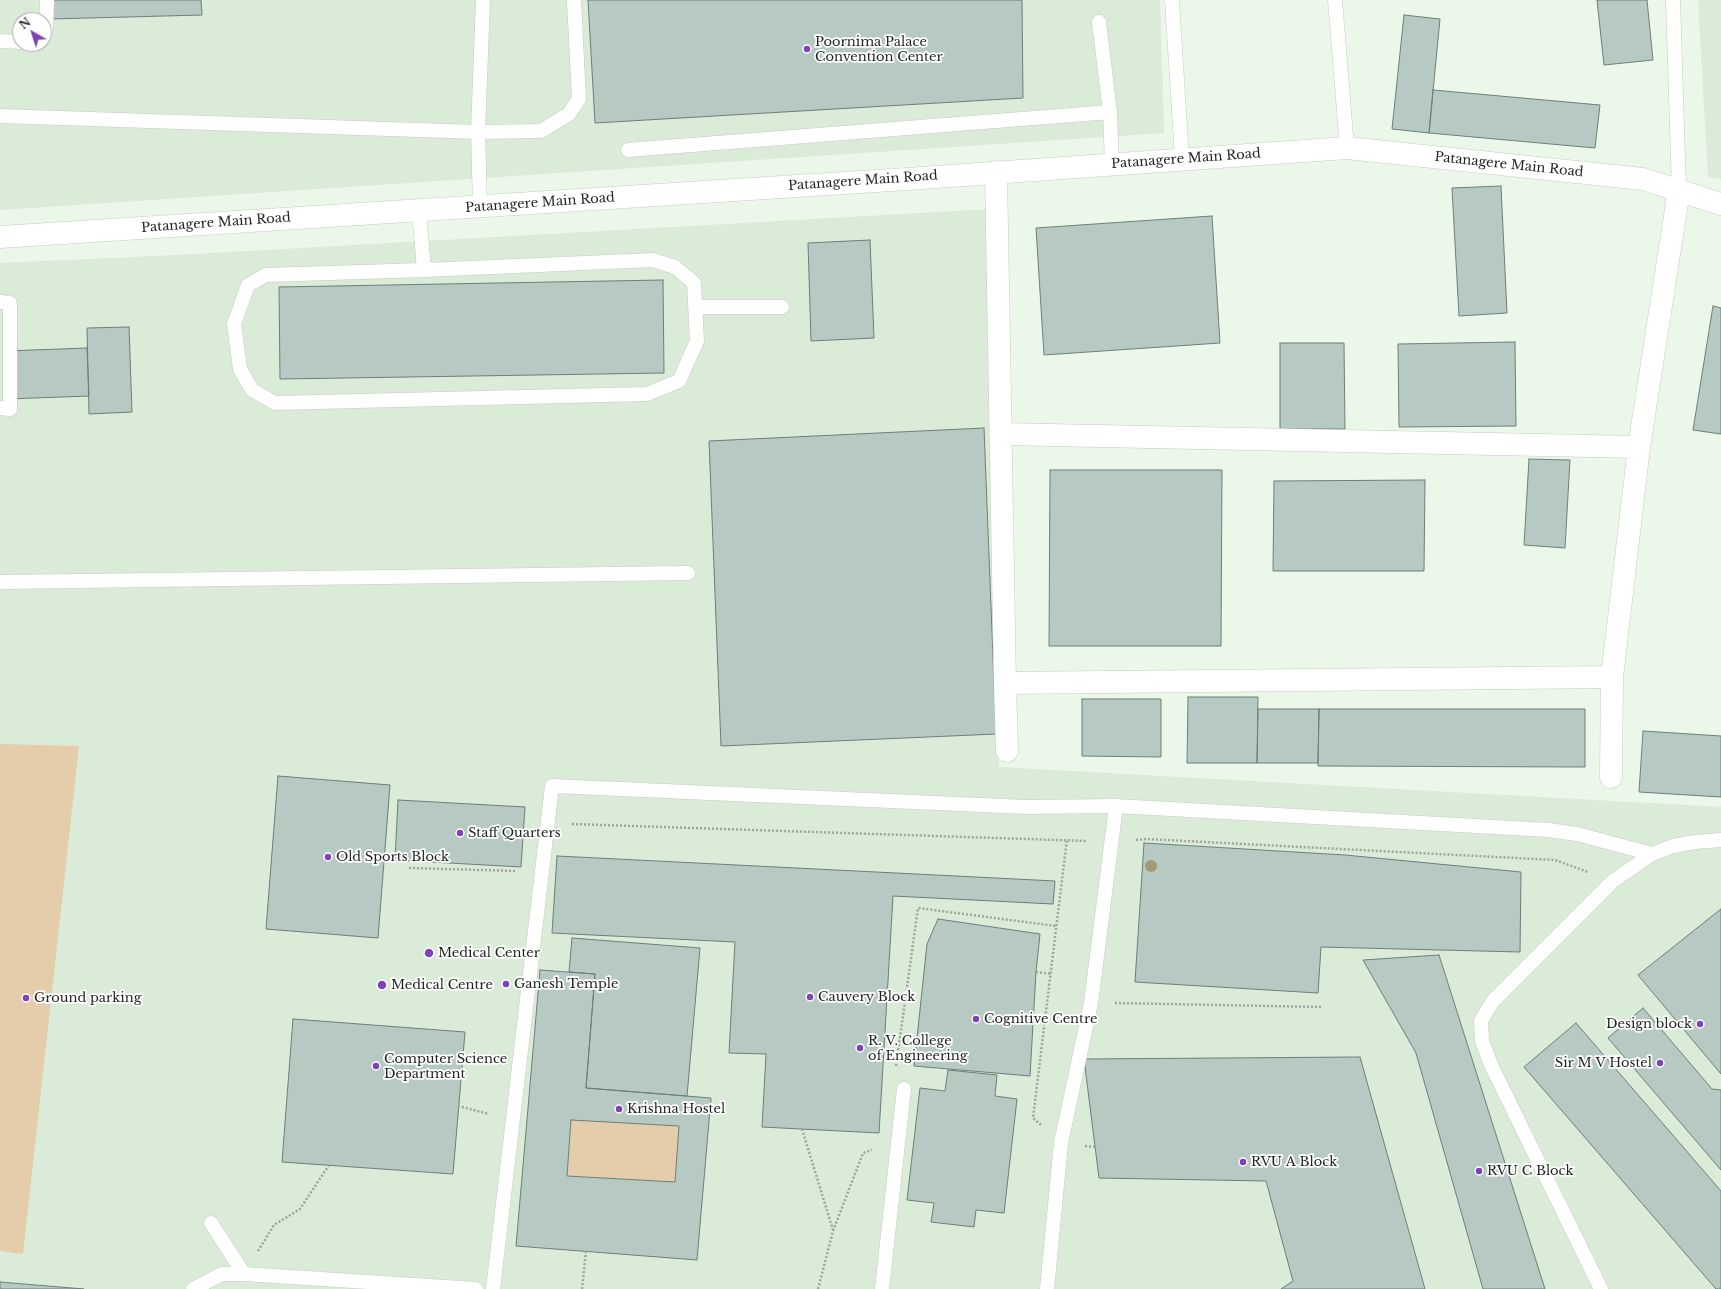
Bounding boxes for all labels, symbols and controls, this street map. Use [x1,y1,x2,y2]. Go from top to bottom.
north arrow [12,12,52,52]
text: N [17,15,34,32]
place label: Poornima Palace Convention Center [815,34,943,65]
marker: Poornima Palace Convention Center [802,44,812,54]
street label: Patanagere Main Road [1111,146,1261,172]
street label: Patanagere Main Road [1434,149,1584,181]
street label: Patanagere Main Road [788,168,938,194]
street label: Patanagere Main Road [465,190,615,216]
street label: Patanagere Main Road [141,210,291,236]
place label: Staff Quarters [468,825,561,841]
marker: Staff Quarters [455,828,465,838]
place label: Old Sports Block [336,849,449,865]
marker: Old Sports Block [323,852,333,862]
place label: Medical Center [438,945,540,961]
marker: Medical Center [423,947,435,959]
place label: Ganesh Temple [514,976,618,992]
place label: Medical Centre [391,977,493,993]
marker: Medical Centre [376,979,388,991]
marker: Ganesh Temple [501,979,511,989]
place label: Cauvery Block [818,989,915,1005]
place label: Ground parking [34,990,141,1006]
marker: Cauvery Block [805,992,815,1002]
marker: Ground parking [21,993,31,1003]
place label: Cognitive Centre [984,1011,1097,1027]
marker: Cognitive Centre [971,1014,981,1024]
place label: Design block [1606,1016,1692,1032]
marker: Design block [1695,1019,1705,1029]
place label: R. V. College of Engineering [868,1033,967,1064]
marker: R. V. College of Engineering [855,1043,865,1053]
place label: Computer Science Department [384,1051,507,1082]
place label: Sir M V Hostel [1555,1055,1652,1071]
marker: Sir M V Hostel [1655,1058,1665,1068]
marker: Computer Science Department [371,1061,381,1071]
place label: Krishna Hostel [627,1101,725,1117]
marker: Krishna Hostel [614,1104,624,1114]
place label: RVU A Block [1251,1154,1337,1170]
marker: RVU A Block [1238,1157,1248,1167]
place label: RVU C Block [1487,1163,1574,1179]
marker: RVU C Block [1474,1166,1484,1176]

